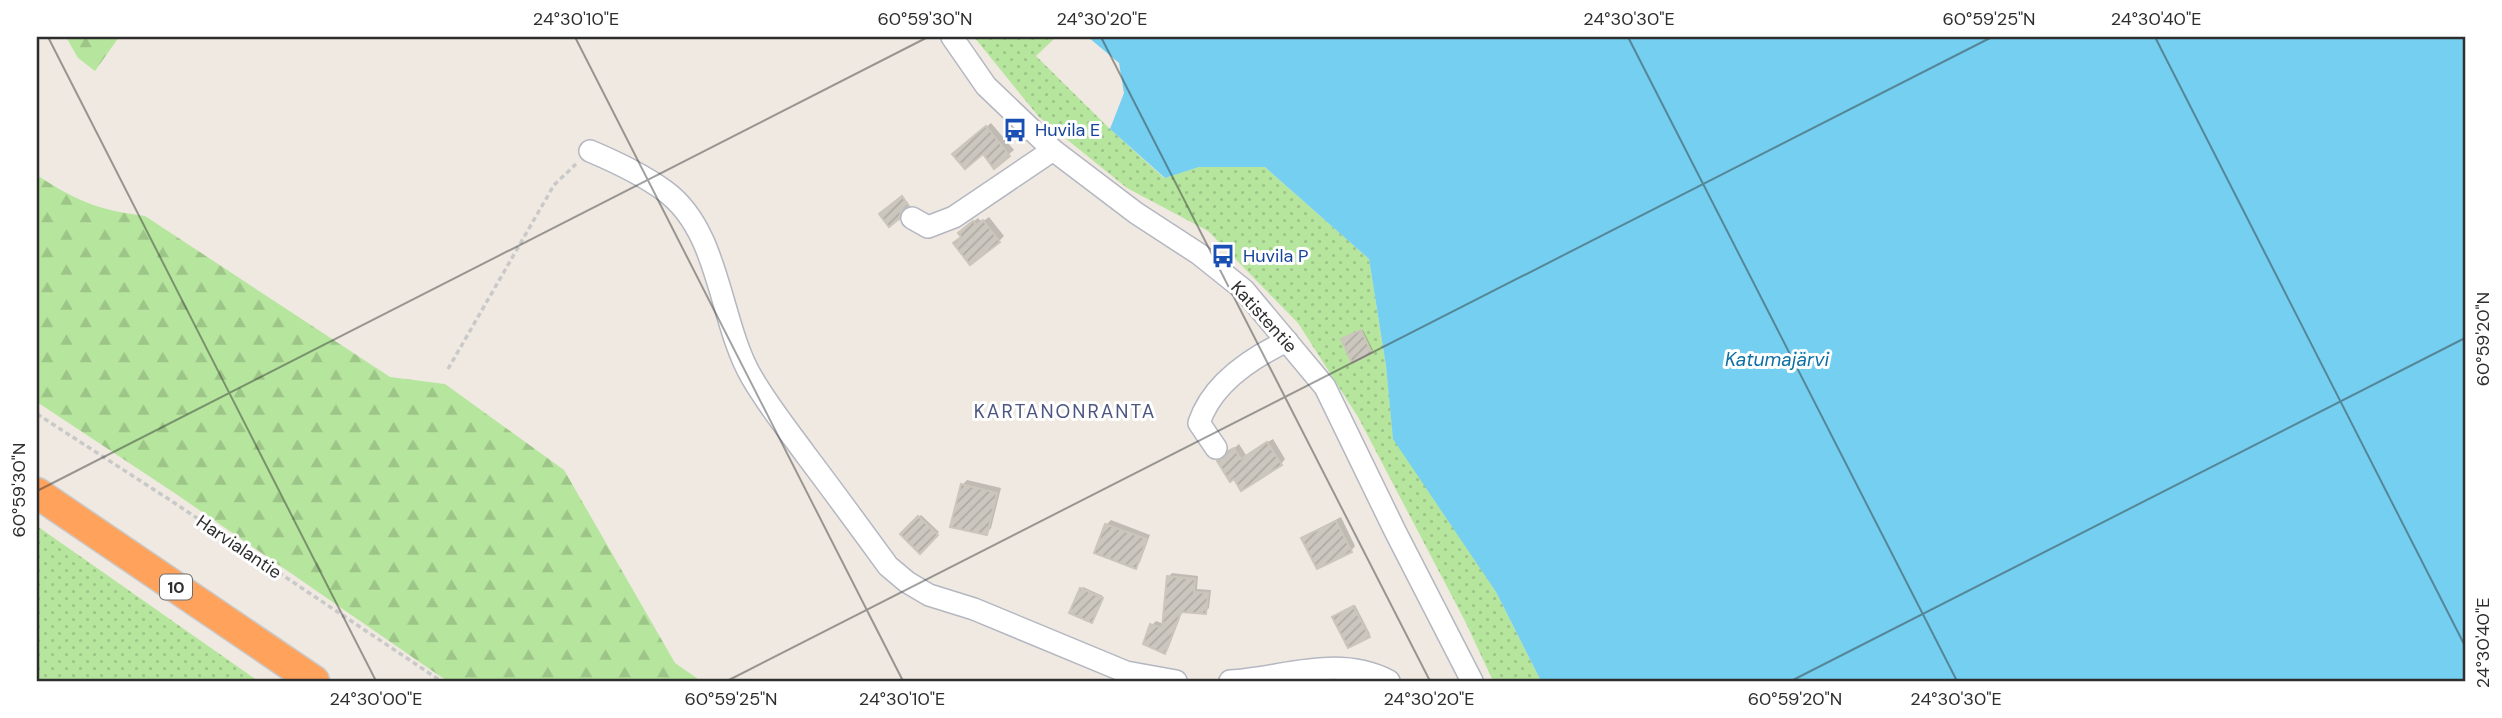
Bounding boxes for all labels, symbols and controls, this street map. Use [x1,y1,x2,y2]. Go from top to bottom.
text: 24°30'10"E [533,7,619,31]
text: 60°59'30"N [877,7,973,31]
text: 24°30'20"E [1057,7,1147,31]
text: 24°30'30"E [1583,7,1675,31]
text: 60°59'25"N [1942,7,2036,31]
text: 24°30'40"E [2111,7,2201,31]
bus stop icon: Huvila E [1001,116,1029,144]
place label: Huvila E [1035,118,1100,142]
bus stop icon: Huvila P [1209,242,1237,270]
place label: Huvila P [1243,244,1308,268]
street label: Katistentie [1225,276,1303,358]
text: 60°59'20"N [2471,292,2495,386]
water label: Katumajärvi [1725,347,1829,372]
district label: KARTANONRANTA [974,399,1156,424]
text: 60°59'30"N [7,442,31,538]
street label: Harvialantie [192,510,286,584]
road number: 10 [160,574,192,600]
text: 24°30'40"E [2471,598,2495,688]
text: 24°30'00"E [329,687,423,711]
text: 60°59'25"N [684,687,778,711]
text: 24°30'10"E [859,687,945,711]
text: 24°30'20"E [1384,687,1474,711]
text: 60°59'20"N [1748,687,1842,711]
text: 24°30'30"E [1910,687,2002,711]

